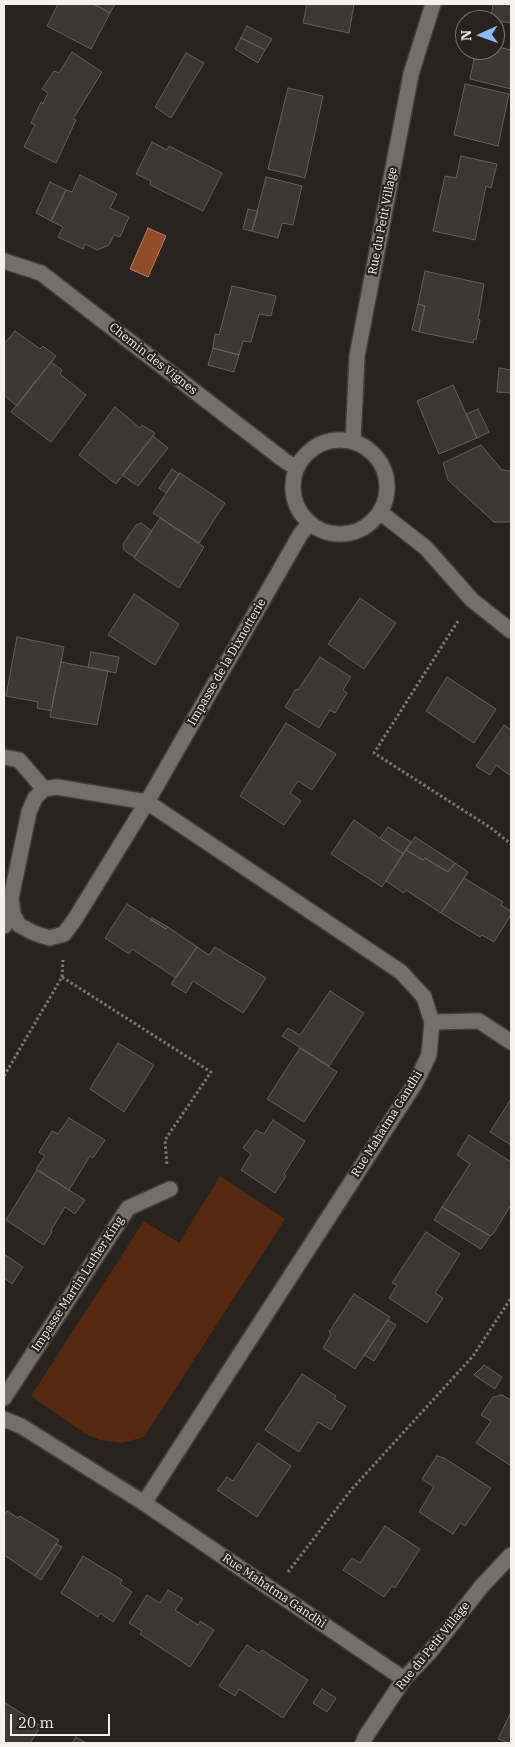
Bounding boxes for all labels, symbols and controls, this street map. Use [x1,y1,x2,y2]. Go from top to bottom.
north arrow [455,10,505,60]
text: N [457,30,475,41]
street label: Rue du Petit Village [366,166,400,276]
street label: Chemin des Vignes [106,320,200,398]
street label: Impasse de la Dixnotterie [185,596,269,728]
street label: Rue Mahatma Gandhi [349,1068,425,1180]
street label: Impasse Martin Luther King [29,1214,127,1354]
street label: Rue Mahatma Gandhi [219,1551,329,1631]
street label: Rue du Petit Village [393,1599,473,1693]
scale bar [12,1704,112,1736]
text: 20 m [18,1713,54,1732]

